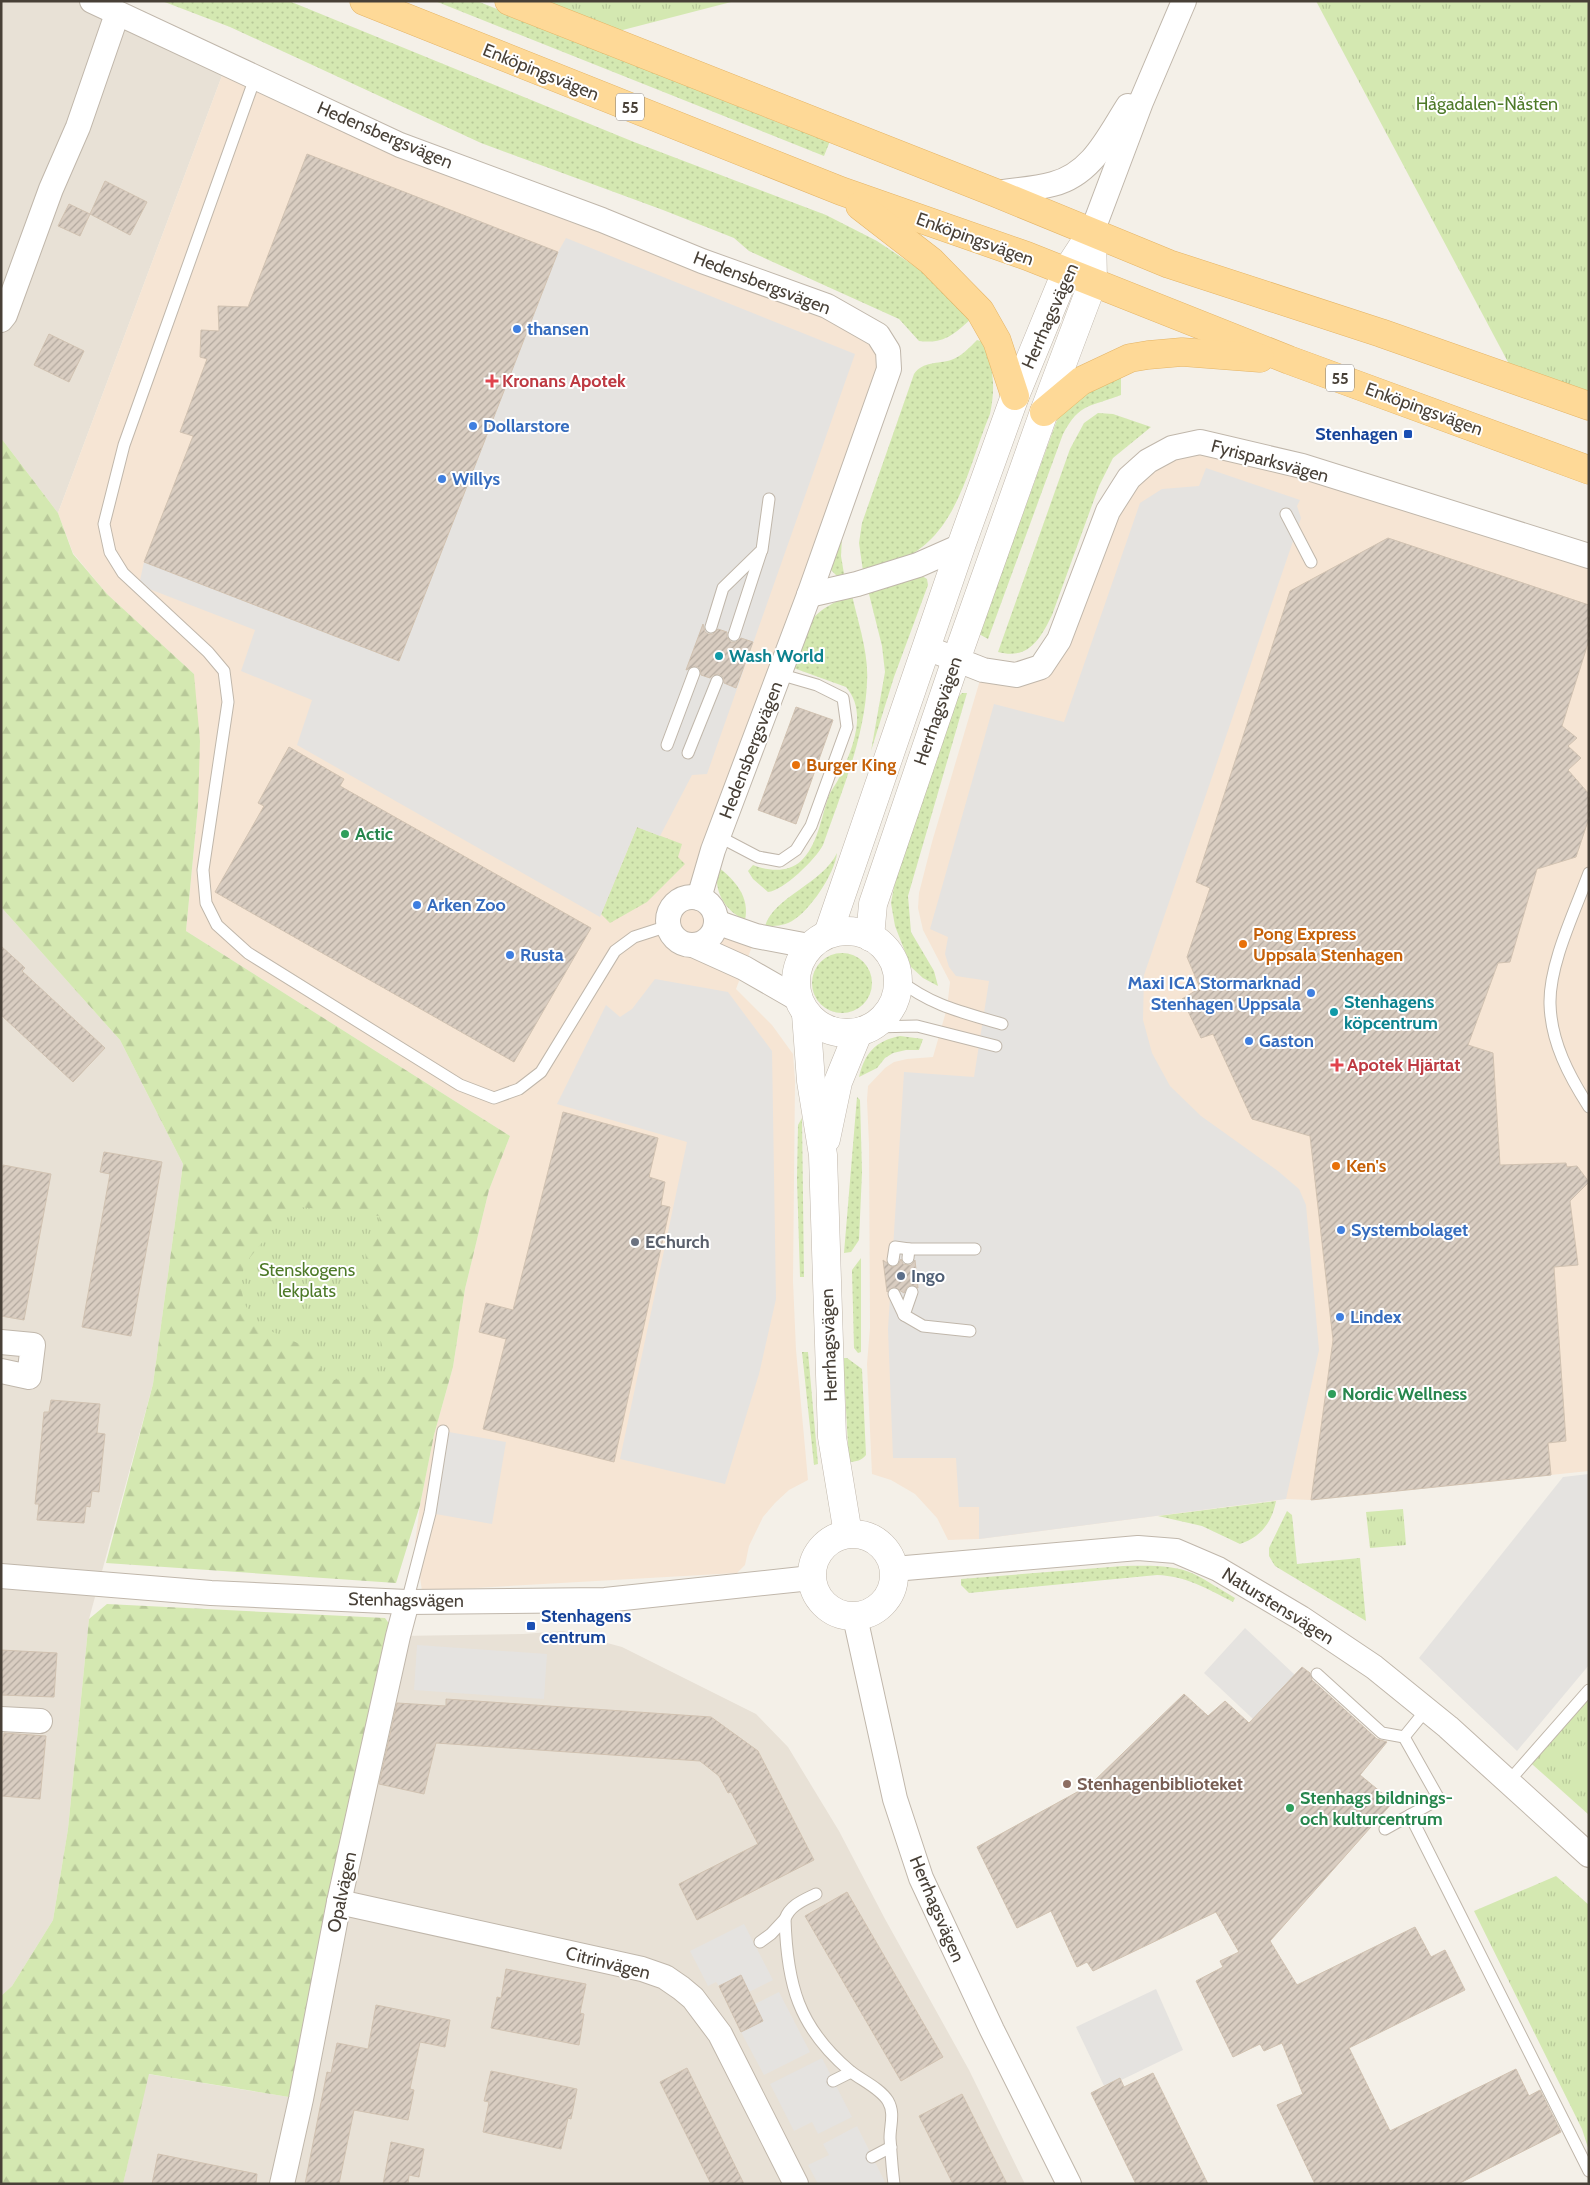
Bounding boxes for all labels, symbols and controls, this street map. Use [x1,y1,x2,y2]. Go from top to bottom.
street label: Enköpingsvägen [480,39,602,105]
park label: Hågadalen-Nåsten [1416,93,1558,115]
road number: 55 [616,94,644,120]
street label: Hedensbergsvägen [314,97,456,173]
street label: Enköpingsvägen [913,208,1037,270]
street label: Hedensbergsvägen [690,247,834,319]
street label: Herrhagsvägen [1017,260,1083,372]
place label: thansen [527,318,589,340]
marker: thansen [511,323,523,335]
road number: 55 [1326,364,1354,392]
place label: Kronans Apotek [502,370,626,392]
marker: Kronans Apotek [486,375,498,387]
street label: Enköpingsvägen [1362,378,1486,440]
place label: Dollarstore [483,415,570,437]
marker: Dollarstore [467,420,479,432]
place label: Stenhagen [1315,423,1398,445]
marker: Stenhagen [1402,428,1414,440]
street label: Fyrisparksvägen [1209,435,1331,487]
place label: Willys [452,468,501,490]
marker: Willys [436,473,448,485]
place label: Wash World [729,645,824,667]
marker: Wash World [713,650,725,662]
street label: Herrhagsvägen [909,654,967,768]
street label: Hedensbergsvägen [715,678,787,822]
place label: Burger King [806,754,896,776]
marker: Burger King [790,759,802,771]
place label: Actic [355,823,393,845]
marker: Actic [339,828,351,840]
place label: Arken Zoo [427,894,506,916]
marker: Arken Zoo [411,899,423,911]
place label: Pong Express Uppsala Stenhagen [1253,923,1403,966]
marker: Pong Express Uppsala Stenhagen [1237,938,1249,950]
place label: Rusta [520,944,564,966]
marker: Rusta [504,949,516,961]
place label: Maxi ICA Stormarknad Stenhagen Uppsala [1128,972,1301,1015]
marker: Maxi ICA Stormarknad Stenhagen Uppsala [1305,987,1317,999]
place label: Stenhagens köpcentrum [1344,991,1438,1034]
marker: Stenhagens köpcentrum [1328,1006,1340,1018]
place label: Gaston [1259,1030,1314,1052]
marker: Gaston [1243,1035,1255,1047]
place label: Apotek Hjärtat [1347,1054,1460,1076]
marker: Apotek Hjärtat [1331,1059,1343,1071]
place label: Ken's [1346,1155,1387,1177]
marker: Ken's [1330,1160,1342,1172]
place label: Systembolaget [1351,1219,1468,1241]
marker: Systembolaget [1335,1224,1347,1236]
place label: EChurch [645,1231,710,1253]
marker: EChurch [629,1236,641,1248]
park label: Stenskogens lekplats [259,1259,355,1302]
place label: Ingo [911,1265,945,1287]
marker: Ingo [895,1270,907,1282]
street label: Herrhagsvägen [816,1288,842,1402]
place label: Lindex [1350,1306,1402,1328]
marker: Lindex [1334,1311,1346,1323]
place label: Nordic Wellness [1342,1383,1468,1405]
marker: Nordic Wellness [1326,1388,1338,1400]
street label: Naturstensvägen [1218,1563,1338,1649]
street label: Stenhagsvägen [348,1588,464,1612]
place label: Stenhagens centrum [541,1605,632,1648]
marker: Stenhagens centrum [525,1620,537,1632]
place label: Stenhagenbiblioteket [1077,1773,1243,1795]
marker: Stenhagenbiblioteket [1061,1778,1073,1790]
place label: Stenhags bildnings- och kulturcentrum [1300,1787,1453,1830]
marker: Stenhags bildnings- och kulturcentrum [1284,1802,1296,1814]
street label: Opalvägen [323,1850,361,1934]
street label: Herrhagsvägen [905,1852,969,1966]
street label: Citrinvägen [563,1942,653,1984]

